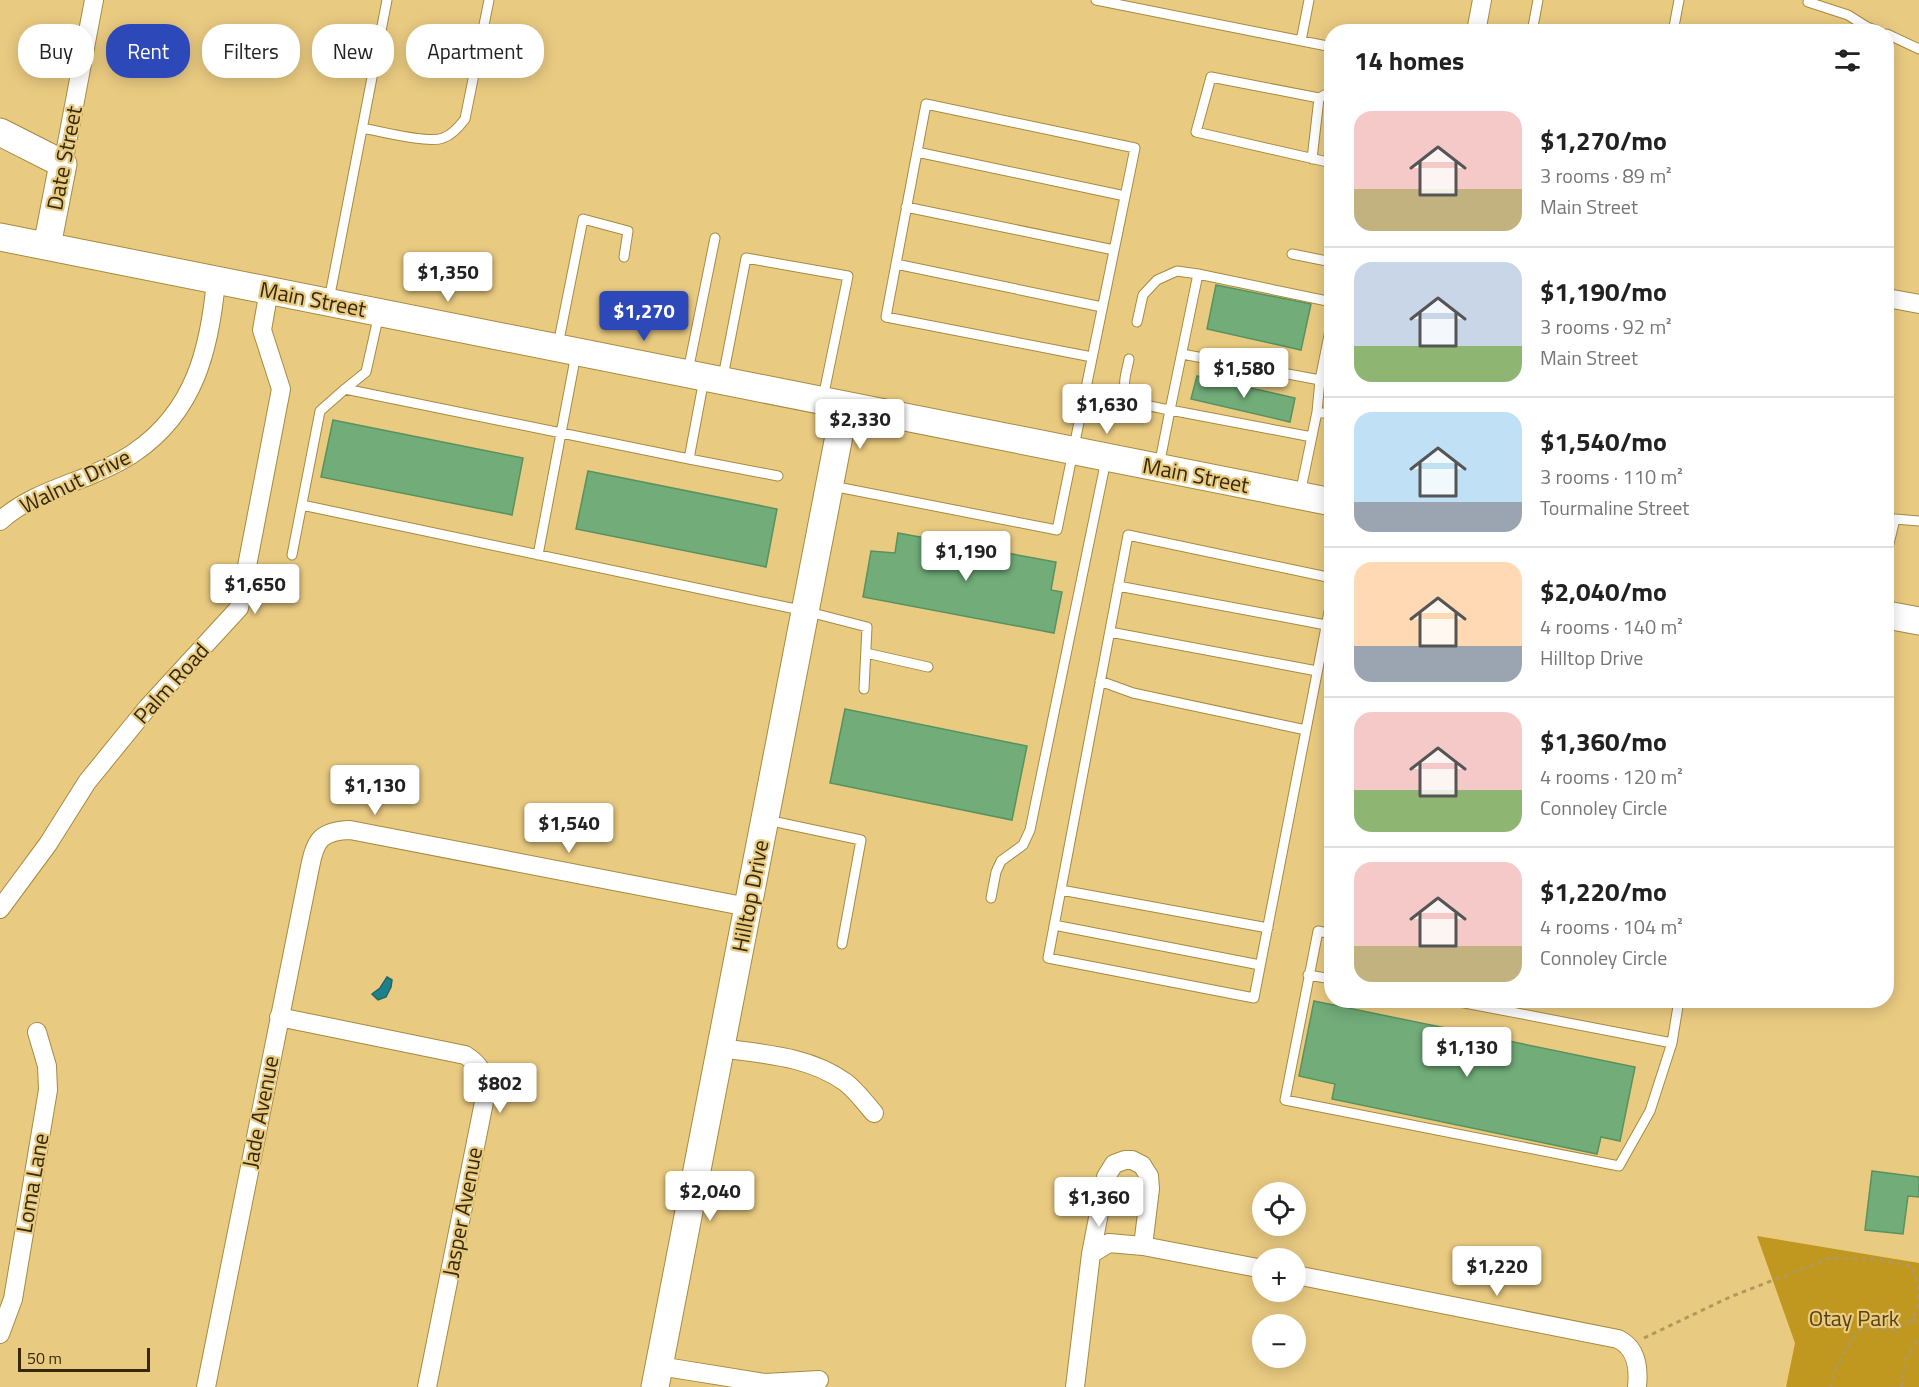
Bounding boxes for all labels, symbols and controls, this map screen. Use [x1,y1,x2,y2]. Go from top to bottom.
chip: Buy [18,24,94,78]
chip: Rent [106,24,190,78]
chip: Filters [202,24,300,78]
chip: New [312,24,394,78]
chip: Apartment [406,24,544,78]
text: 14 homes [1354,41,1464,80]
icon: filters [1831,44,1864,77]
street label: Date Street [37,103,91,213]
text: $1,270/mo [1540,121,1667,160]
icon: home [1402,135,1474,207]
text: 3 rooms · 89 m² [1540,160,1672,191]
text: Main Street [1540,191,1638,222]
pin: $1,350 [399,252,497,303]
text: $1,350 [417,256,479,287]
street label: Main Street [257,272,369,326]
text: $1,190/mo [1540,272,1667,311]
icon: home [1402,286,1474,358]
pin: $1,270 [595,291,693,342]
text: $1,270 [613,295,675,326]
text: 3 rooms · 92 m² [1540,311,1672,342]
text: Main Street [1540,342,1638,373]
pin: $1,580 [1195,348,1293,399]
text: $1,580 [1213,352,1275,383]
pin: $1,630 [1058,384,1156,435]
text: $1,630 [1076,388,1138,419]
pin: $2,330 [811,399,909,450]
text: $2,330 [829,403,891,434]
text: $1,540/mo [1540,422,1667,461]
icon: home [1402,436,1474,508]
street label: Walnut Drive [14,440,136,522]
street label: Main Street [1140,448,1252,502]
text: 3 rooms · 110 m² [1540,461,1683,492]
text: Tourmaline Street [1540,492,1689,523]
pin: $1,190 [917,531,1015,582]
text: $1,190 [935,535,997,566]
pin: $1,650 [206,564,304,615]
text: $1,650 [224,568,286,599]
text: $2,040/mo [1540,572,1667,611]
icon: home [1402,586,1474,658]
text: 4 rooms · 140 m² [1540,611,1683,642]
street label: Palm Road [125,635,217,731]
text: Hilltop Drive [1540,642,1643,673]
text: $1,360/mo [1540,722,1667,761]
icon: home [1402,736,1474,808]
text: 4 rooms · 120 m² [1540,761,1683,792]
pin: $1,130 [326,765,424,816]
text: $1,130 [344,769,406,800]
text: Connoley Circle [1540,792,1667,823]
pin: $1,540 [520,803,618,854]
text: $1,540 [538,807,600,838]
street label: Hilltop Drive [722,837,778,955]
text: $1,220/mo [1540,872,1667,911]
icon: home [1402,886,1474,958]
text: 4 rooms · 104 m² [1540,911,1683,942]
text: Connoley Circle [1540,942,1667,973]
pin: $1,130 [1418,1027,1516,1078]
text: $1,130 [1436,1031,1498,1062]
street label: Jade Avenue [232,1053,288,1171]
pin: $802 [464,1063,536,1114]
text: $802 [478,1067,522,1098]
street label: Loma Lane [7,1130,57,1236]
street label: Jasper Avenue [433,1144,491,1280]
pin: $2,040 [661,1171,759,1222]
text: $2,040 [679,1175,741,1206]
pin: $1,360 [1050,1177,1148,1228]
text: $1,360 [1068,1181,1130,1212]
map controls [1252,1182,1306,1368]
button: locate [1252,1182,1306,1236]
pin: $1,220 [1448,1246,1546,1297]
button: + [1252,1248,1306,1302]
text: $1,220 [1466,1250,1528,1281]
park label: Otay Park [1809,1301,1900,1335]
button: − [1252,1314,1306,1368]
scale bar [18,1345,150,1372]
text: 50 m [27,1346,62,1370]

